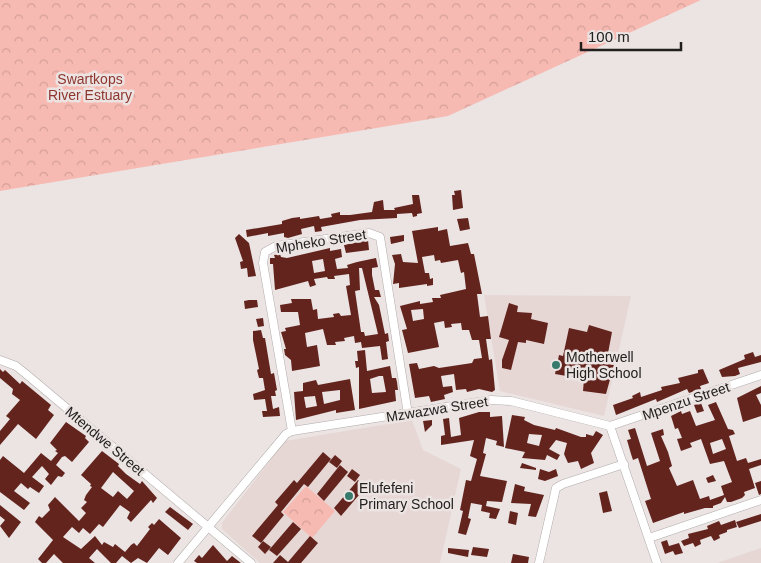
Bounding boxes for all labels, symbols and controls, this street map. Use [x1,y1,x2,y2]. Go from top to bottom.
scale bar [581,20,681,52]
text: 100 m [588,28,630,45]
park label: Swartkops River Estuary [48,71,132,103]
street label: Mpheko Street [275,226,367,256]
place label: Motherwell High School [566,349,642,381]
marker: Motherwell High School [550,359,562,371]
street label: Mpenzu Street [640,379,732,423]
street label: Mzwazwa Street [385,393,489,425]
street label: Mtendwe Street [62,403,148,479]
place label: Elufefeni Primary School [359,480,454,512]
marker: Elufefeni Primary School [343,490,355,502]

